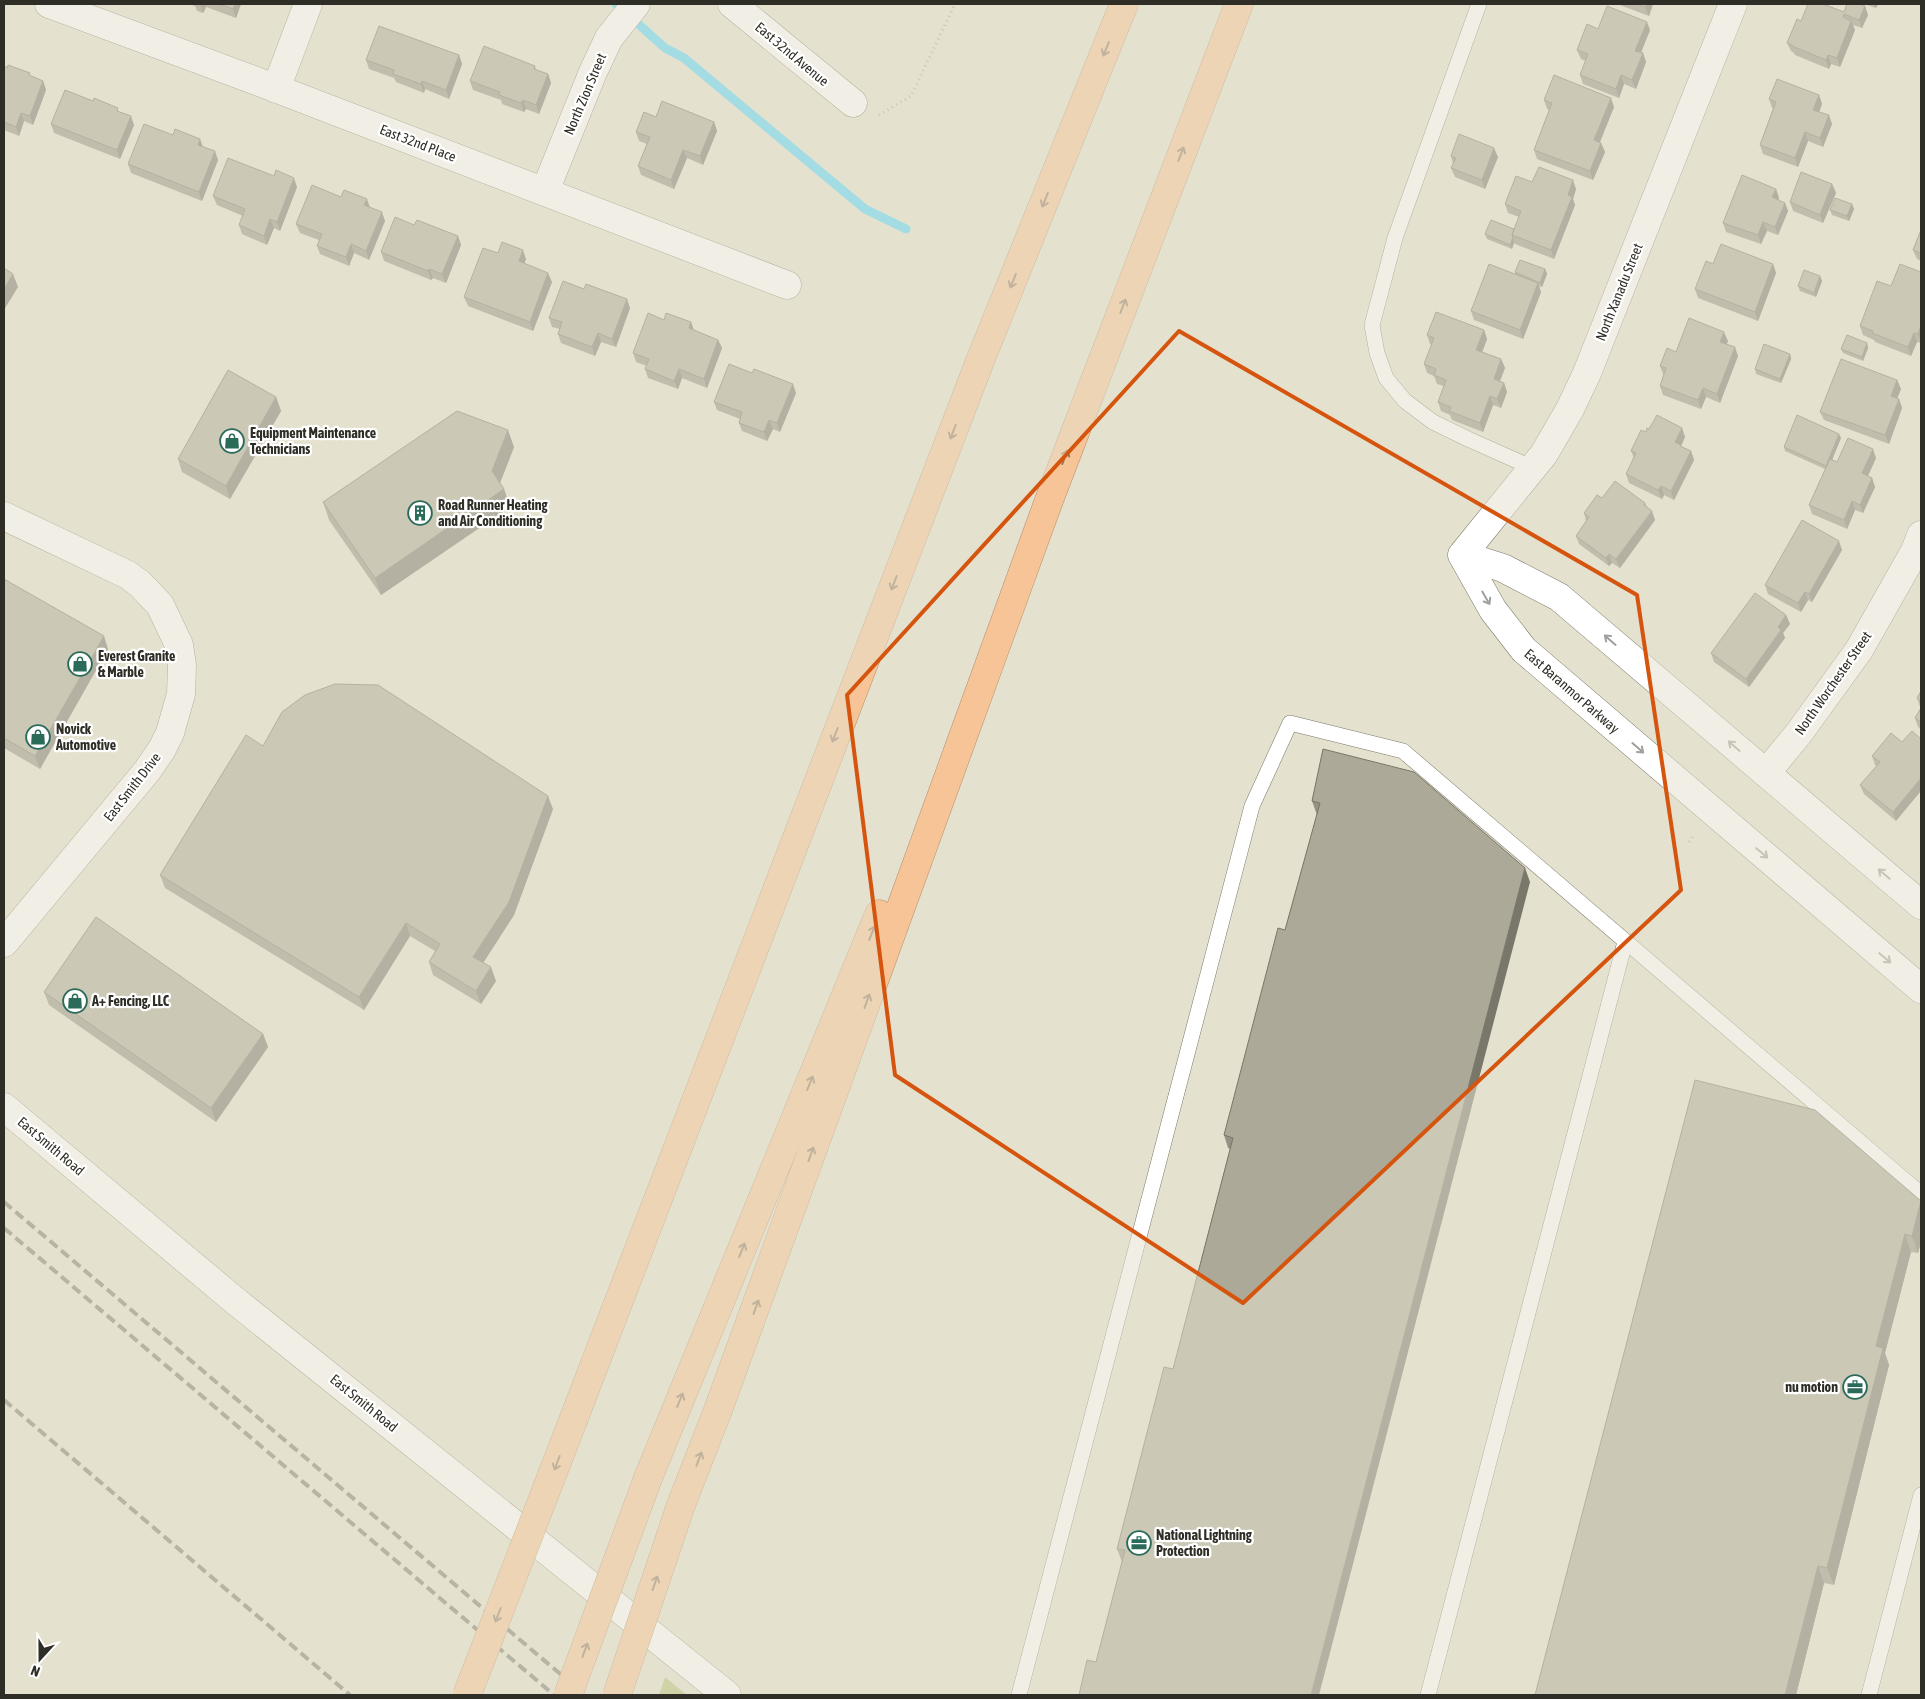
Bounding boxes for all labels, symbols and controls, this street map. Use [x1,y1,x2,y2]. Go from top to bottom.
street label: East 32nd Avenue [752,19,832,89]
one-way arrow [1101,41,1110,56]
street label: North Zion Street [561,51,609,137]
street label: East 32nd Place [378,121,458,165]
one-way arrow [1177,147,1187,162]
one-way arrow [1040,192,1050,207]
street label: North Xanadu Street [1592,241,1646,343]
one-way arrow [1007,273,1017,288]
one-way arrow [1119,298,1128,314]
one-way arrow [947,424,957,439]
place label: Equipment Maintenance Technicians [250,425,376,457]
shop icon: Equipment Maintenance Technicians [219,428,245,454]
one-way arrow [1061,450,1070,465]
place label: Road Runner Heating and Air Conditioning [438,497,548,529]
building icon: Road Runner Heating and Air Conditioning [407,500,433,526]
one-way arrow [889,575,898,591]
one-way arrow [1481,590,1491,605]
street label: North Worchester Street [1791,628,1875,738]
one-way arrow [1604,635,1617,646]
street label: East Baranmor Parkway [1521,646,1623,737]
place label: Everest Granite & Marble [98,648,175,680]
shop icon: Everest Granite & Marble [67,651,93,677]
place label: Novick Automotive [55,721,116,753]
shop icon: Novick Automotive [25,724,51,750]
one-way arrow [830,727,839,742]
one-way arrow [1727,740,1740,751]
one-way arrow [1631,742,1644,754]
street label: East Smith Drive [100,750,164,824]
one-way arrow [1755,847,1768,859]
one-way arrow [1878,868,1891,879]
one-way arrow [867,926,877,941]
one-way arrow [1879,953,1892,964]
shop icon: A+ Fencing, LLC [62,988,88,1014]
place label: A+ Fencing, LLC [91,993,170,1009]
one-way arrow [863,994,872,1010]
one-way arrow [806,1076,815,1092]
street label: East Smith Road [14,1114,88,1178]
one-way arrow [807,1147,816,1162]
one-way arrow [737,1243,747,1258]
one-way arrow [752,1300,761,1315]
street label: East Smith Road [327,1371,401,1435]
office icon: nu motion [1842,1374,1868,1400]
place label: nu motion [1785,1379,1838,1395]
one-way arrow [676,1393,685,1408]
one-way arrow [695,1452,704,1467]
one-way arrow [552,1455,561,1470]
place label: National Lightning Protection [1156,1527,1253,1559]
office icon: National Lightning Protection [1126,1530,1152,1556]
one-way arrow [651,1576,660,1591]
one-way arrow [493,1607,503,1622]
north arrow [15,1634,65,1684]
one-way arrow [581,1642,590,1658]
text: N [29,1662,42,1680]

